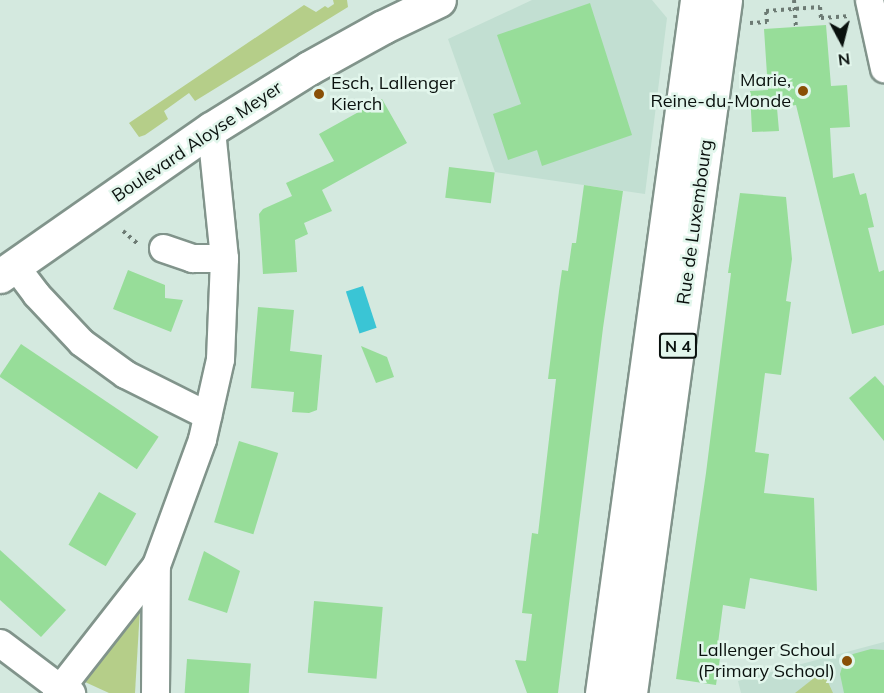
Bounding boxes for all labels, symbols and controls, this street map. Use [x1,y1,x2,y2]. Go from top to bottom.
north arrow [812,12,872,72]
text: N [837,49,851,71]
place label: Marie, Reine-du-Monde [650,70,791,112]
place label: Esch, Lallenger Kierch [331,73,455,116]
street label: Boulevard Aloyse Meyer [108,77,286,207]
marker: Marie, Reine-du-Monde [796,84,810,98]
marker: Esch, Lallenger Kierch [312,87,326,101]
street label: Rue de Luxembourg [673,138,717,306]
road number: N 4 [658,333,698,359]
place label: Lallenger Schoul (Primary School) [698,640,835,682]
marker: Lallenger Schoul (Primary School) [840,654,854,668]

